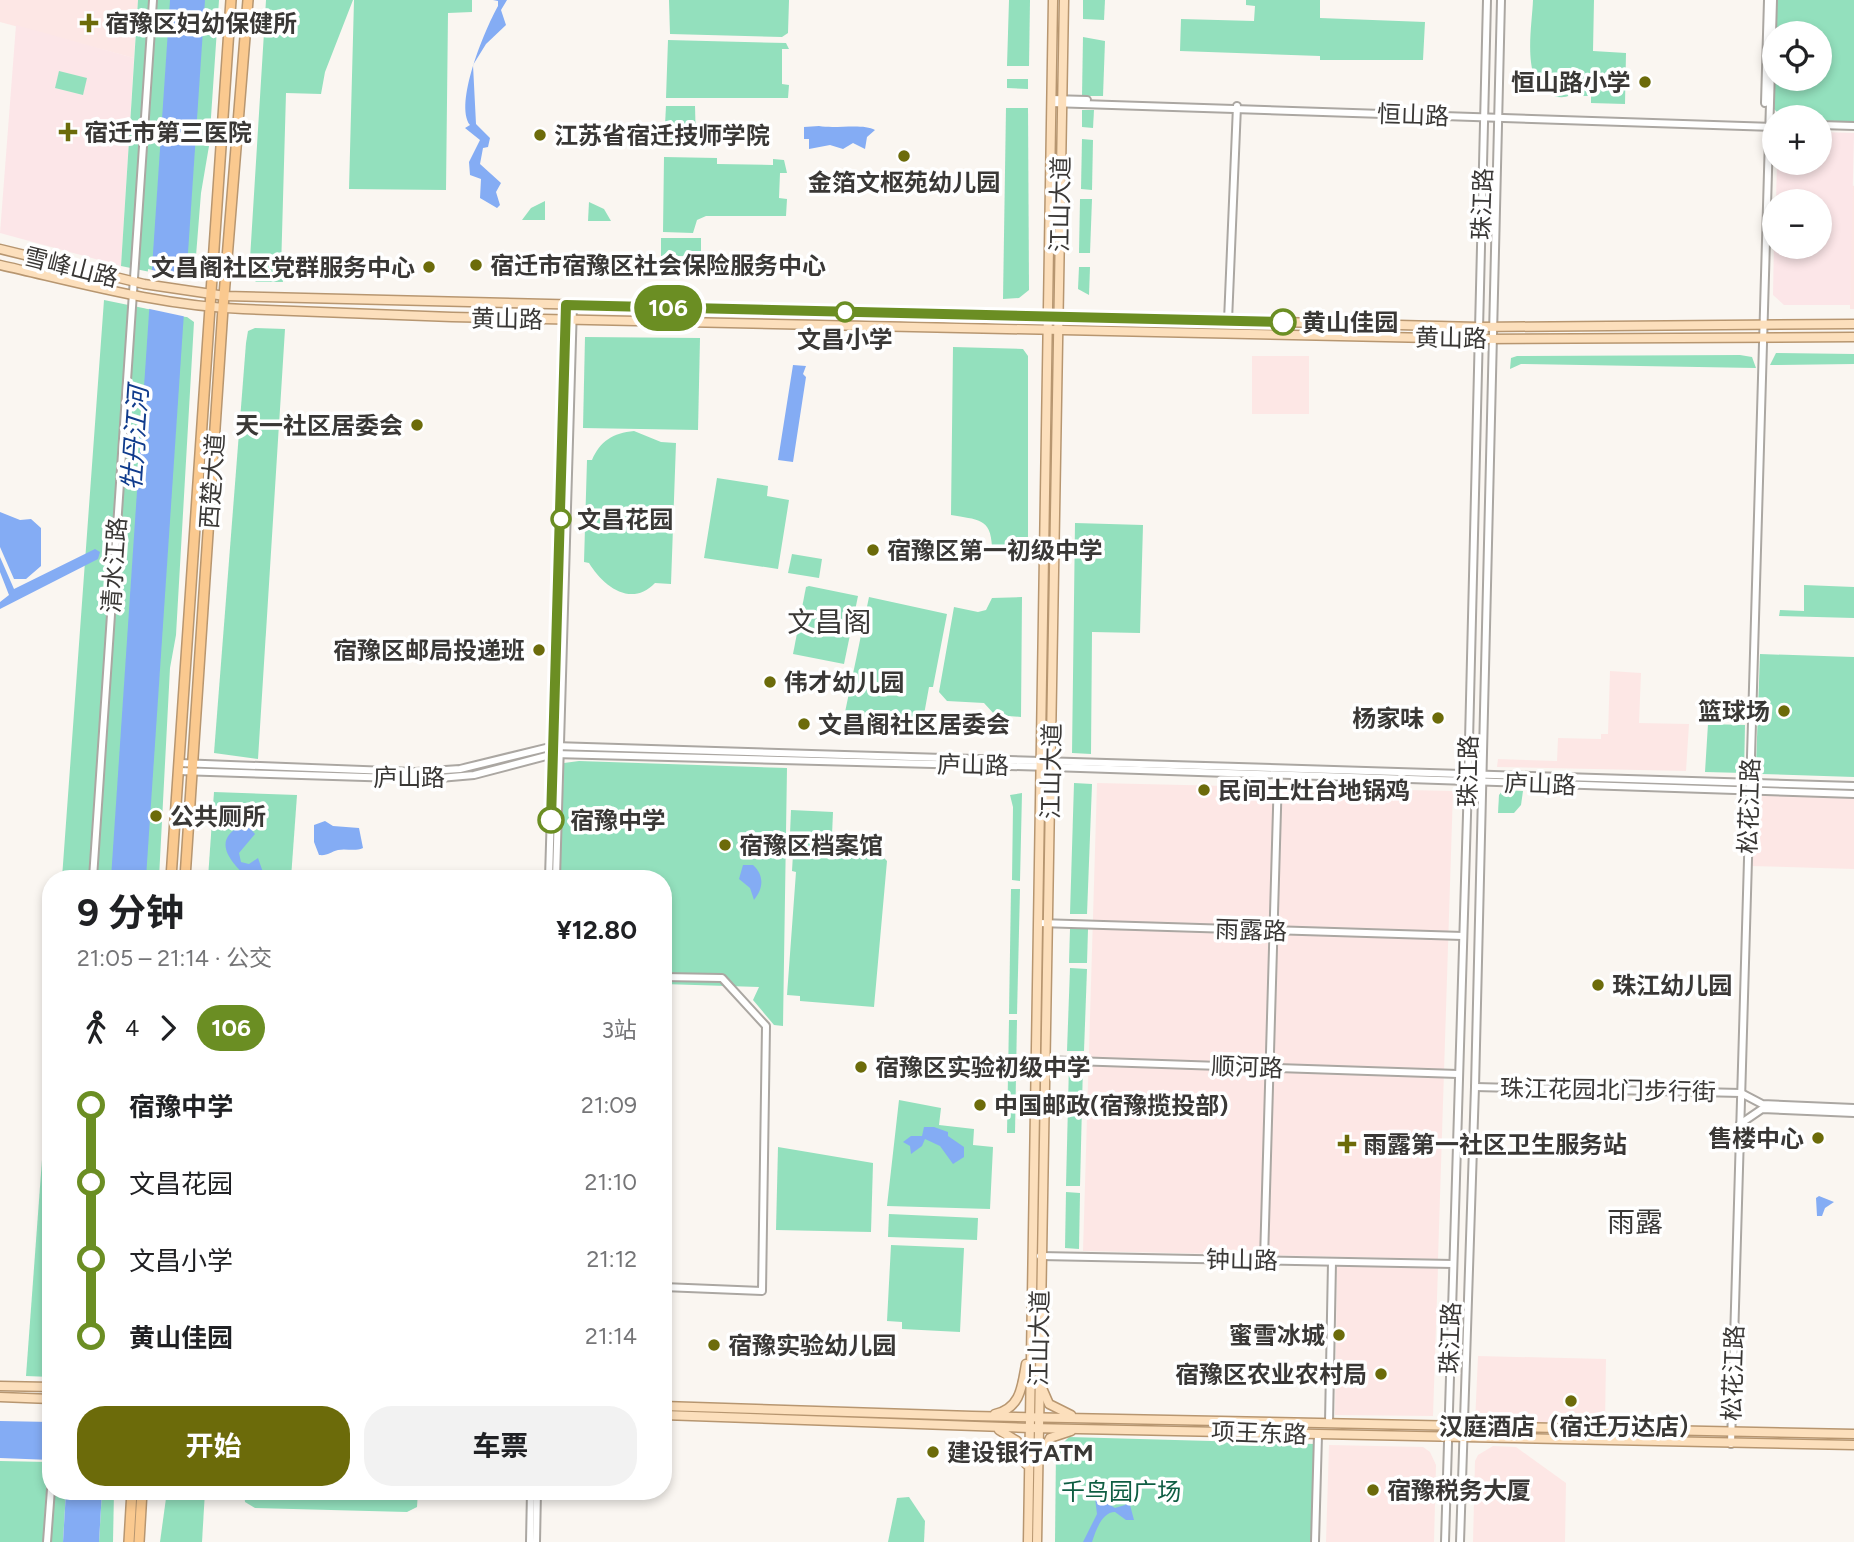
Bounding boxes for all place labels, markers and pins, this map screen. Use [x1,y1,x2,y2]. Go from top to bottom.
place label: 宿豫区妇幼保健所 [105,9,297,38]
marker: 宿豫区妇幼保健所 [79,13,99,33]
place label: 恒山路小学 [1511,68,1631,97]
marker: 恒山路小学 [1637,74,1653,90]
place label: 宿迁市第三医院 [84,118,252,147]
place label: 江苏省宿迁技师学院 [554,121,770,150]
marker: 宿迁市第三医院 [58,122,78,142]
marker: 江苏省宿迁技师学院 [532,127,548,143]
marker: 金箔文枢苑幼儿园 [896,148,912,164]
place label: 金箔文枢苑幼儿园 [808,168,1000,197]
place label: 宿迁市宿豫区社会保险服务中心 [490,251,826,280]
place label: 文昌阁社区党群服务中心 [151,253,415,282]
marker: 宿迁市宿豫区社会保险服务中心 [468,257,484,273]
marker: 文昌阁社区党群服务中心 [421,259,437,275]
marker: 文昌小学 [835,302,855,322]
place label: 黄山佳园 [1302,308,1398,337]
marker: 黄山佳园 [1270,309,1296,335]
place label: 文昌小学 [797,325,893,354]
place label: 天一社区居委会 [235,411,403,440]
marker: 天一社区居委会 [409,417,425,433]
place label: 文昌花园 [577,505,673,534]
marker: 文昌花园 [551,509,571,529]
place label: 宿豫区第一初级中学 [887,536,1103,565]
marker: 宿豫区第一初级中学 [865,542,881,558]
place label: 宿豫区邮局投递班 [333,636,525,665]
marker: 宿豫区邮局投递班 [531,642,547,658]
place label: 伟才幼儿园 [784,668,904,697]
marker: 伟才幼儿园 [762,674,778,690]
place label: 篮球场 [1698,697,1770,726]
marker: 篮球场 [1776,703,1792,719]
place label: 杨家味 [1352,704,1424,733]
place label: 文昌阁社区居委会 [818,710,1010,739]
marker: 杨家味 [1430,710,1446,726]
marker: 文昌阁社区居委会 [796,716,812,732]
place label: 民间土灶台地锅鸡 [1218,776,1410,805]
marker: 民间土灶台地锅鸡 [1196,782,1212,798]
place label: 公共厕所 [170,802,266,831]
place label: 宿豫中学 [570,806,666,835]
marker: 宿豫中学 [538,807,564,833]
marker: 公共厕所 [148,808,164,824]
place label: 宿豫区档案馆 [739,831,883,860]
marker: 宿豫区档案馆 [717,837,733,853]
place label: 珠江幼儿园 [1612,971,1732,1000]
marker: 珠江幼儿园 [1590,977,1606,993]
place label: 宿豫区实验初级中学 [875,1053,1091,1082]
marker: 宿豫区实验初级中学 [853,1059,869,1075]
place label: 中国邮政(宿豫揽投部) [994,1091,1228,1120]
marker: 中国邮政(宿豫揽投部) [972,1097,988,1113]
place label: 售楼中心 [1708,1124,1804,1153]
place label: 雨露第一社区卫生服务站 [1363,1130,1627,1159]
marker: 售楼中心 [1810,1130,1826,1146]
marker: 雨露第一社区卫生服务站 [1337,1134,1357,1154]
place label: 蜜雪冰城 [1229,1321,1325,1350]
marker: 蜜雪冰城 [1331,1327,1347,1343]
place label: 宿豫实验幼儿园 [728,1331,896,1360]
marker: 宿豫实验幼儿园 [706,1337,722,1353]
place label: 宿豫区农业农村局 [1175,1360,1367,1389]
marker: 宿豫区农业农村局 [1373,1366,1389,1382]
marker: 汉庭酒店（宿迁万达店） [1563,1393,1579,1409]
place label: 汉庭酒店（宿迁万达店） [1439,1412,1703,1441]
place label: 建设银行ATM [947,1438,1094,1467]
marker: 建设银行ATM [925,1444,941,1460]
place label: 宿豫税务大厦 [1387,1476,1531,1505]
marker: 宿豫税务大厦 [1365,1482,1381,1498]

